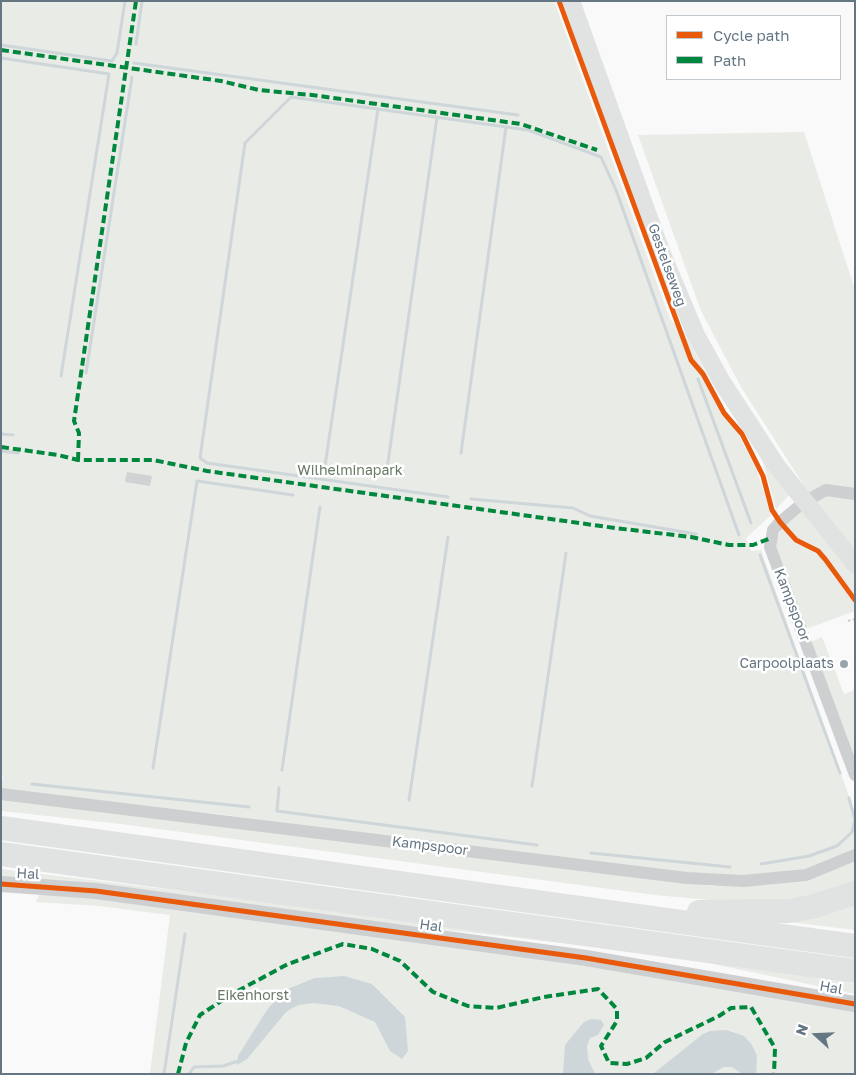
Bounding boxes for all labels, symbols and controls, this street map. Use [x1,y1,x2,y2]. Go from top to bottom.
legend [666,15,841,80]
text: Cycle path [713,26,789,44]
text: Path [713,51,746,69]
street label: Gestelseweg [644,221,690,309]
park label: Wilhelminapark [297,463,403,479]
street label: Kampspoor [770,566,814,644]
place label: Carpoolplaats [739,656,834,672]
marker: Carpoolplaats [838,658,850,670]
street label: Kampspoor [391,833,469,859]
street label: Hal [16,865,40,883]
street label: Hal [418,916,444,936]
street label: Hal [818,978,844,998]
park label: Eikenhorst [217,988,289,1004]
north arrow [791,1010,841,1060]
text: N [792,1022,811,1038]

